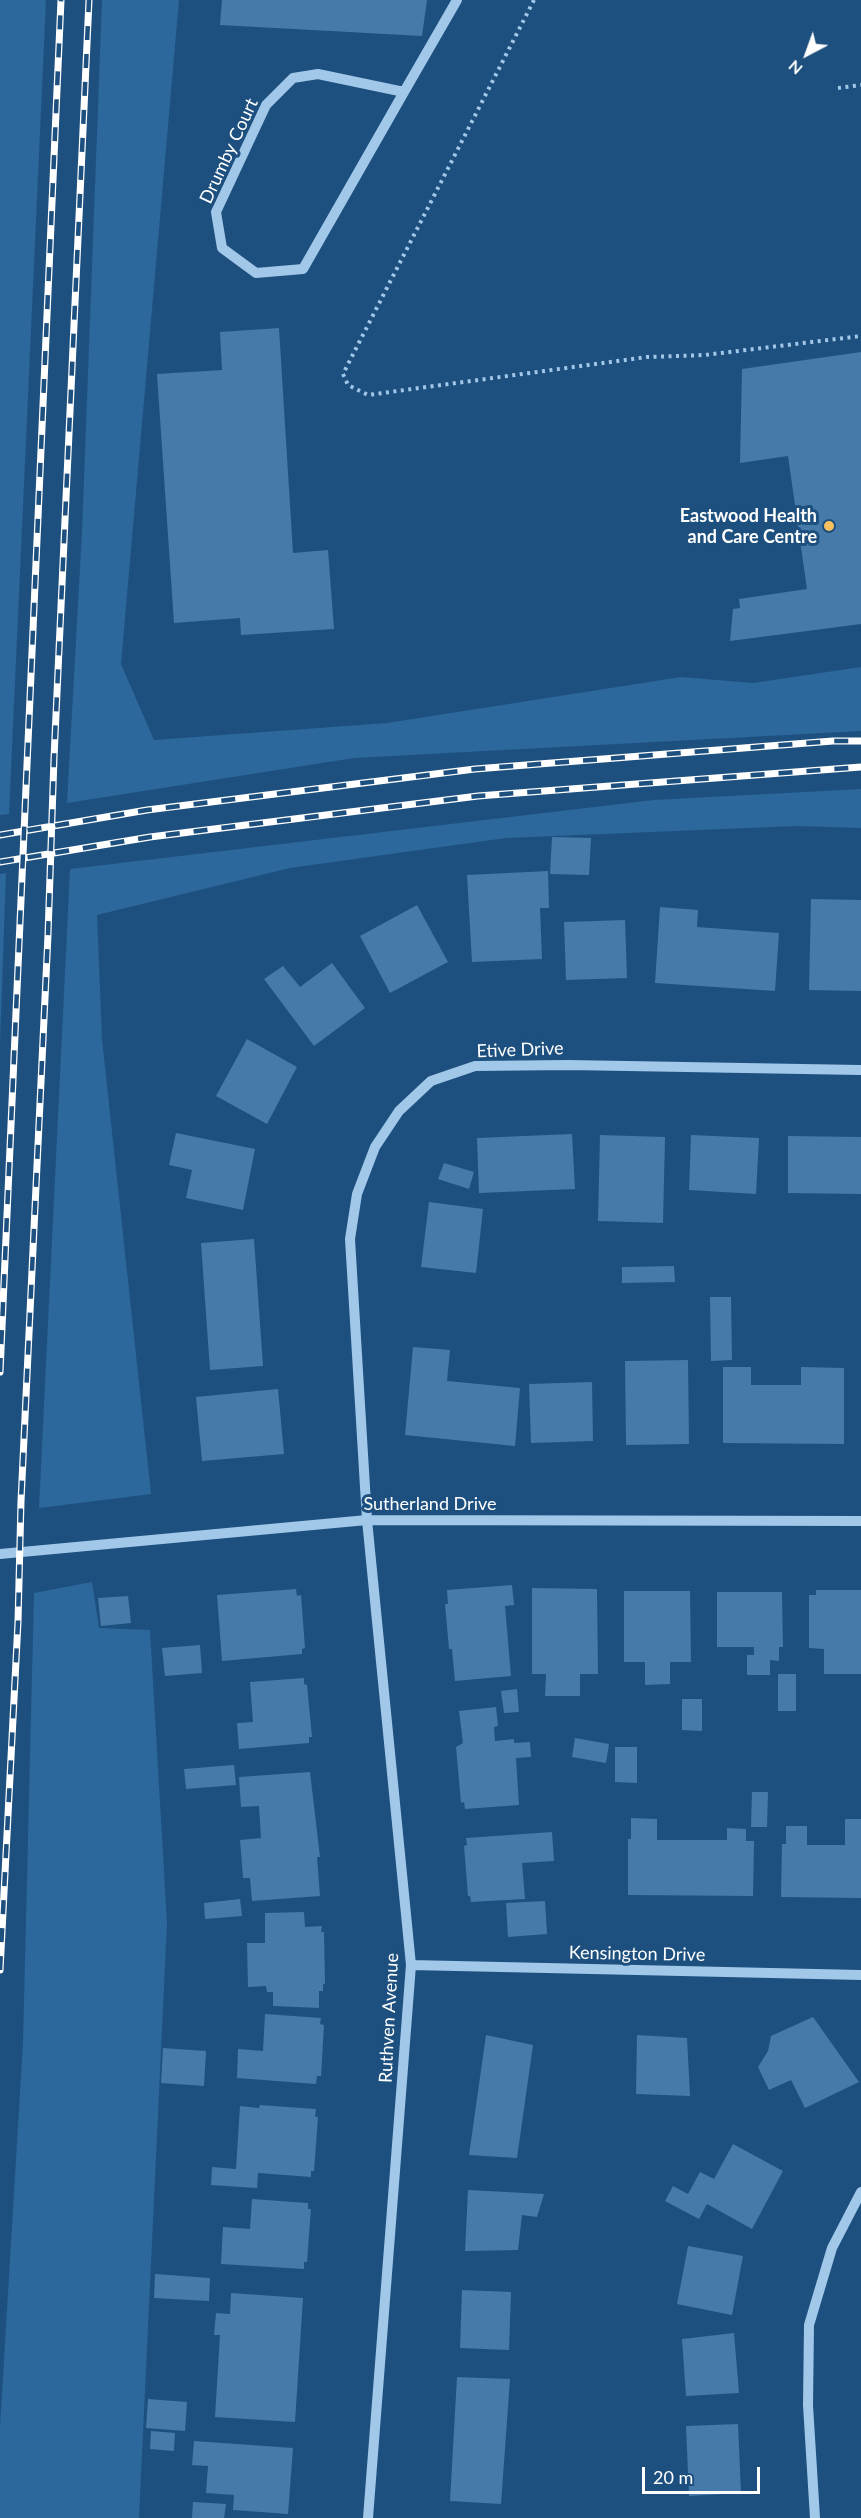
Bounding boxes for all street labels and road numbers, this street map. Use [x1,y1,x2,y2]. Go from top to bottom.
street label: Drumby Court [195,95,263,207]
street label: Etive Drive [476,1038,564,1062]
street label: Sutherland Drive [363,1493,497,1515]
street label: Kensington Drive [569,1942,705,1966]
street label: Ruthven Avenue [375,1953,403,2083]

